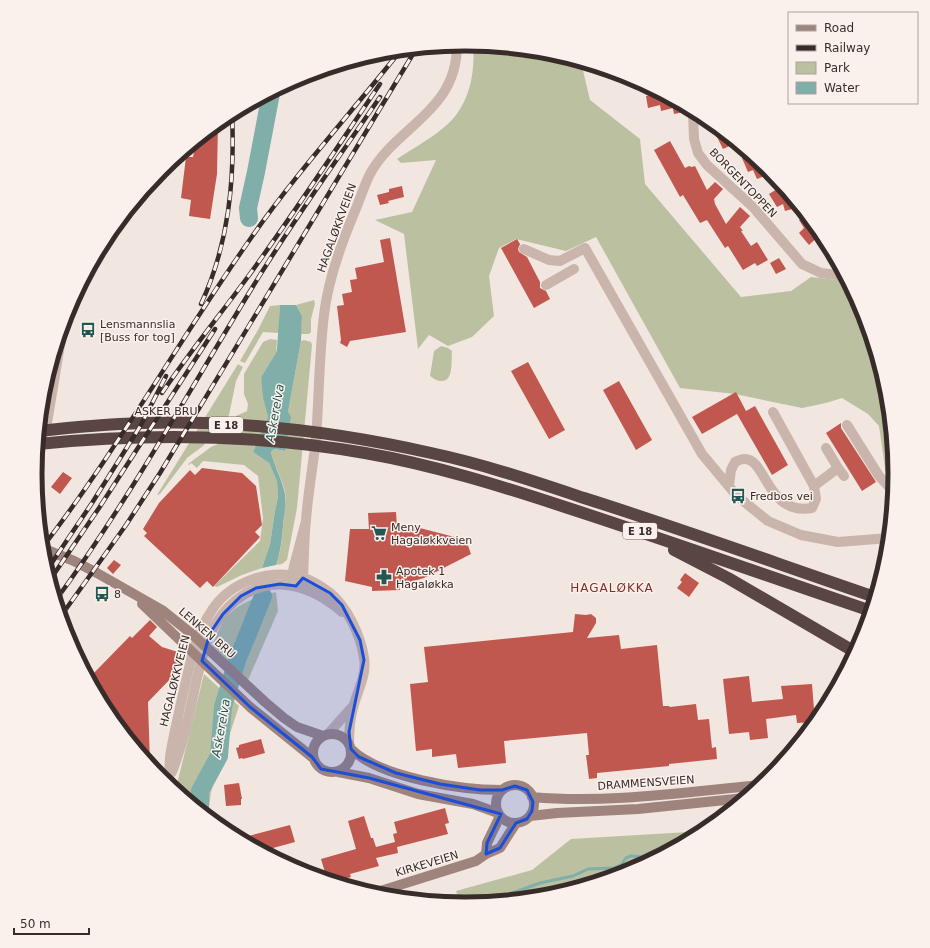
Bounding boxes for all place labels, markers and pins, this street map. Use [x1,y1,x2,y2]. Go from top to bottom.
place label: Lensmannslia [Buss for tog] [100,318,175,344]
bus stop icon: Lensmannslia [Buss for tog] [79,321,97,339]
bus stop icon: Fredbos vei [729,487,747,505]
place label: Fredbos vei [750,490,813,503]
place label: Meny Hagaløkkveien [391,521,472,547]
supermarket icon: Meny Hagaløkkveien [370,524,388,542]
place label: Apotek 1 Hagaløkka [396,565,454,591]
pharmacy icon: Apotek 1 Hagaløkka [375,568,393,586]
bus stop icon: 8 [93,585,111,603]
place label: 8 [114,588,121,601]

